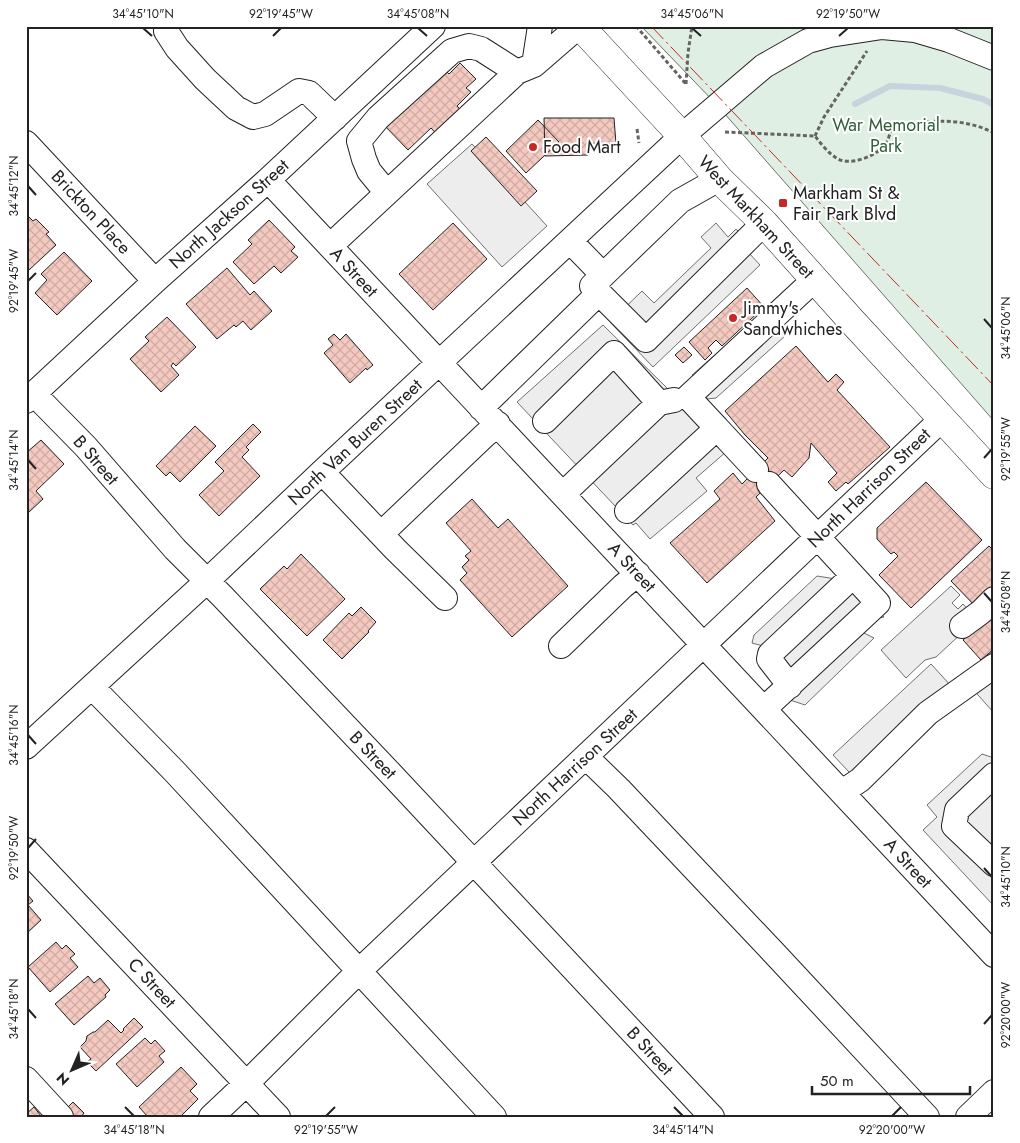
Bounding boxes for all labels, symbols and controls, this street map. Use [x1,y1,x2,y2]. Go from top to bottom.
text: 34°45'10"N [112,5,174,23]
text: 92°19'45"W [249,5,313,23]
text: 34°45'08"N [387,5,449,23]
text: 34°45'06"N [660,5,724,23]
text: 92°19'50"W [816,5,880,23]
park label: War Memorial Park [832,112,940,159]
place label: Food Mart [543,134,621,160]
marker: Food Mart [527,141,539,153]
street label: West Markham Street [692,149,821,285]
street label: North Jackson Street [163,153,295,275]
text: 34°45'12"N [5,155,23,217]
street label: Brickton Place [45,164,137,260]
place label: Markham St & Fair Park Blvd [793,180,900,227]
marker: Markham St & Fair Park Blvd [777,197,789,209]
street label: A Street [324,241,385,303]
text: 92°19'45"W [5,249,23,313]
place label: Jimmy's Sandwhiches [741,295,842,342]
text: 34°45'06"N [997,296,1015,360]
marker: Jimmy's Sandwhiches [727,312,739,324]
street label: North Van Buren Street [282,372,428,511]
text: 92°19'55"W [997,417,1015,481]
street label: North Harrison Street [802,422,937,554]
text: 34°45'14"N [5,429,23,491]
street label: B Street [67,429,125,491]
street label: A Street [602,536,663,598]
text: 34°45'08"N [997,571,1015,633]
street label: North Harrison Street [507,702,644,832]
text: 34°45'16"N [5,704,23,766]
street label: B Street [343,725,403,786]
text: 92°19'50"W [5,816,23,880]
street label: A Street [878,832,939,894]
text: 34°45'10"N [997,846,1015,908]
street label: C Street [122,952,183,1015]
text: 34°45'18"N [5,979,23,1039]
text: 92°20'00"W [997,982,1015,1048]
street label: B Street [621,1021,680,1082]
north arrow [48,1046,98,1096]
scale bar [812,1063,970,1095]
text: N [52,1068,74,1090]
text: 50 m [820,1070,854,1092]
text: 34°45'18"N [104,1121,164,1139]
text: 92°19'55"W [294,1121,358,1139]
text: 34°45'14"N [652,1121,714,1139]
text: 92°20'00"W [859,1121,925,1139]

